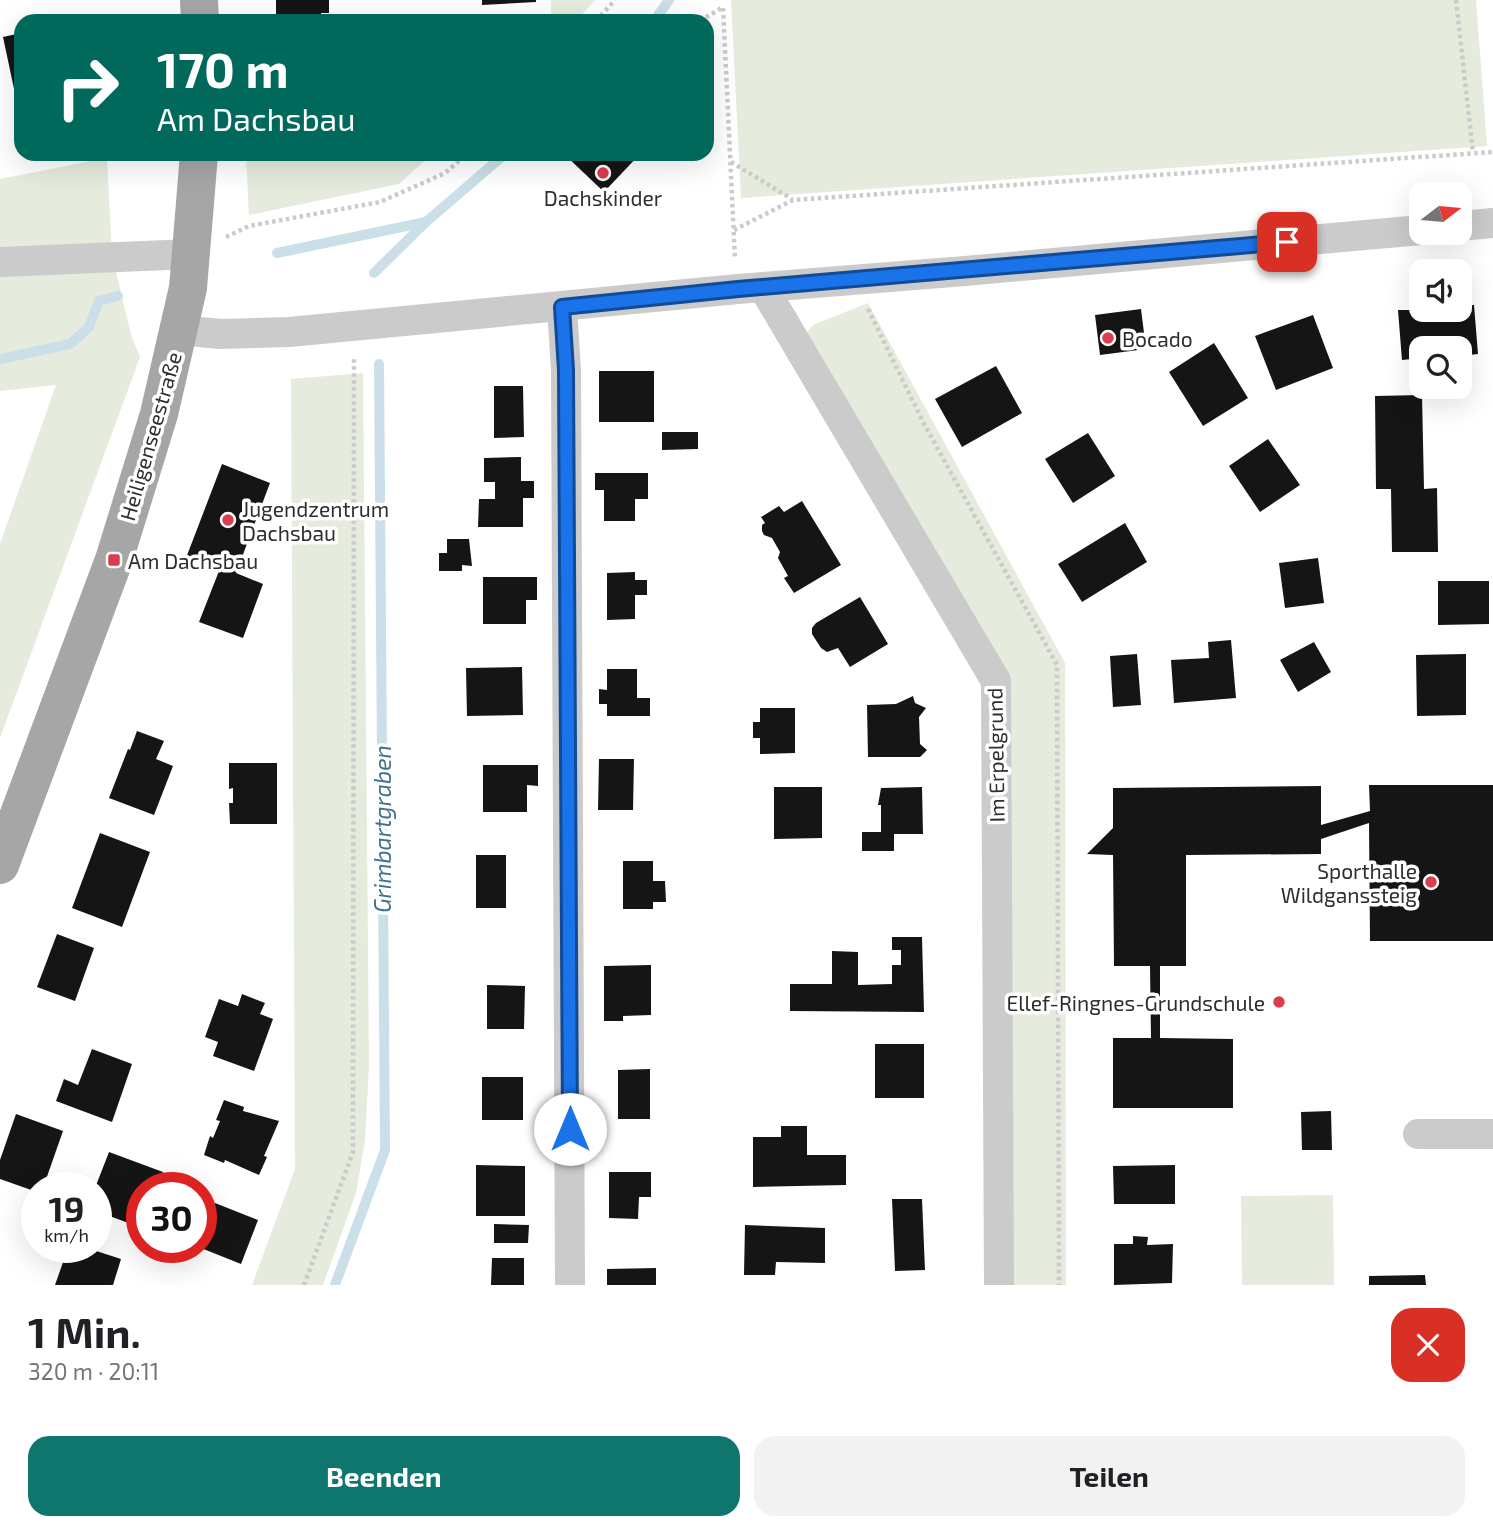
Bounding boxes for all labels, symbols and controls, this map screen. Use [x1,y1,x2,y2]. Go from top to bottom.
text: 170 m [157,39,289,98]
icon: right [42,42,133,133]
text: Am Dachsbau [157,99,355,137]
marker: Dachskinder [595,165,611,181]
north arrow [1409,182,1472,245]
map controls [1409,182,1472,399]
place label: Dachskinder [544,185,663,210]
pin [1257,212,1317,272]
icon: arrive [1268,223,1306,261]
button: sound [1409,259,1472,322]
place label: Bocado [1122,326,1193,351]
marker: Bocado [1100,330,1116,346]
button: search [1409,336,1472,399]
street label: Heiligenseestraße [114,349,186,523]
place label: Jugendzentrum Dachsbau [242,496,389,545]
marker: Jugendzentrum Dachsbau [220,512,236,528]
place label: Am Dachsbau [128,548,258,573]
marker: Am Dachsbau [106,552,122,568]
street label: Im Erpelgrund [981,687,1009,823]
water label: Grimbartgraben [368,745,396,913]
place label: Sporthalle Wildganssteig [1281,858,1417,907]
marker: Sporthalle Wildganssteig [1423,874,1439,890]
place label: Ellef-Ringnes-Grundschule [1007,990,1265,1015]
marker: Ellef-Ringnes-Grundschule [1271,994,1287,1010]
position arrow [533,1092,607,1166]
speed limit sign: 30 [126,1172,217,1263]
text: 19 [49,1187,84,1229]
text: km/h [44,1224,89,1246]
text: 1 Min. [28,1306,141,1356]
button: close [1391,1308,1465,1382]
text: 320 m · 20:11 [28,1357,159,1385]
button: Beenden [28,1436,740,1516]
button: Teilen [754,1436,1465,1516]

